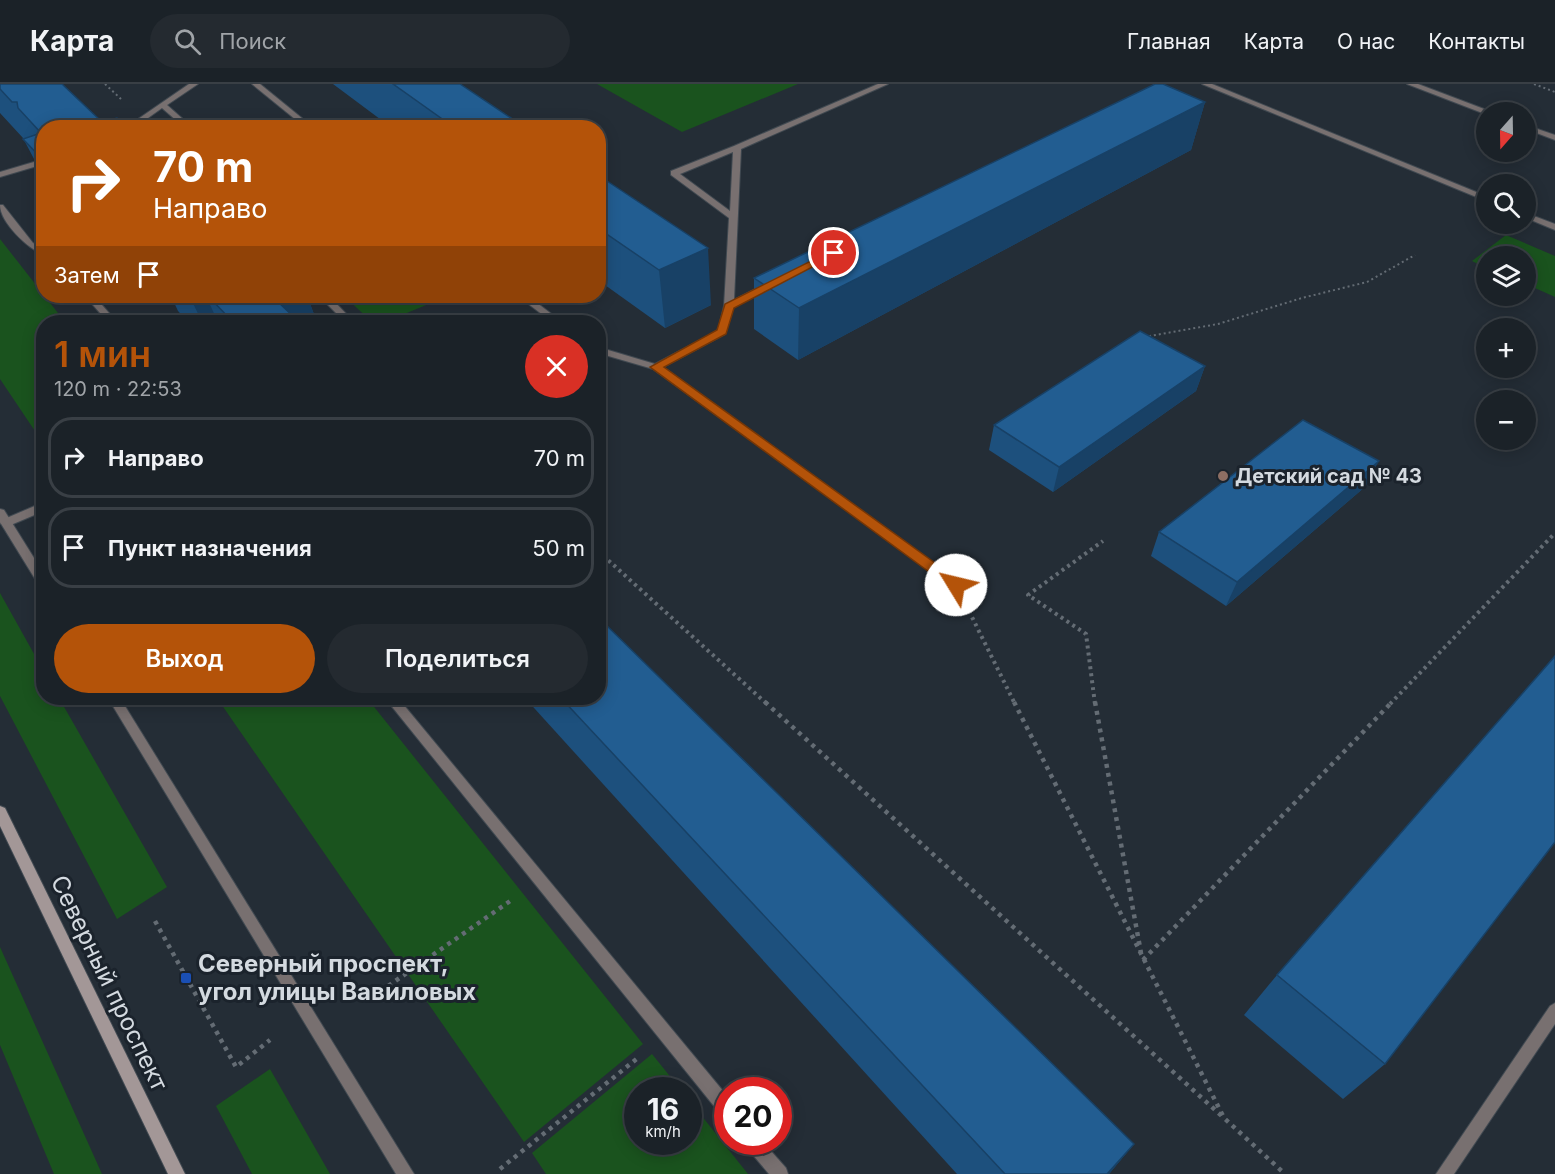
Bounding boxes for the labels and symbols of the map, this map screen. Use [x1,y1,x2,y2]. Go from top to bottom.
north arrow [1476,102,1536,162]
pin [808,227,859,278]
place label: Детский сад № 43 [1235,464,1422,488]
marker: Детский сад № 43 [1216,469,1230,483]
position arrow [924,553,988,617]
street label: Северный проспект [45,870,174,1095]
place label: Северный проспект, угол улицы Вавиловых [198,949,476,1006]
marker: Северный проспект, угол улицы Вавиловых [179,971,193,985]
speed limit sign: 20 [714,1077,792,1155]

